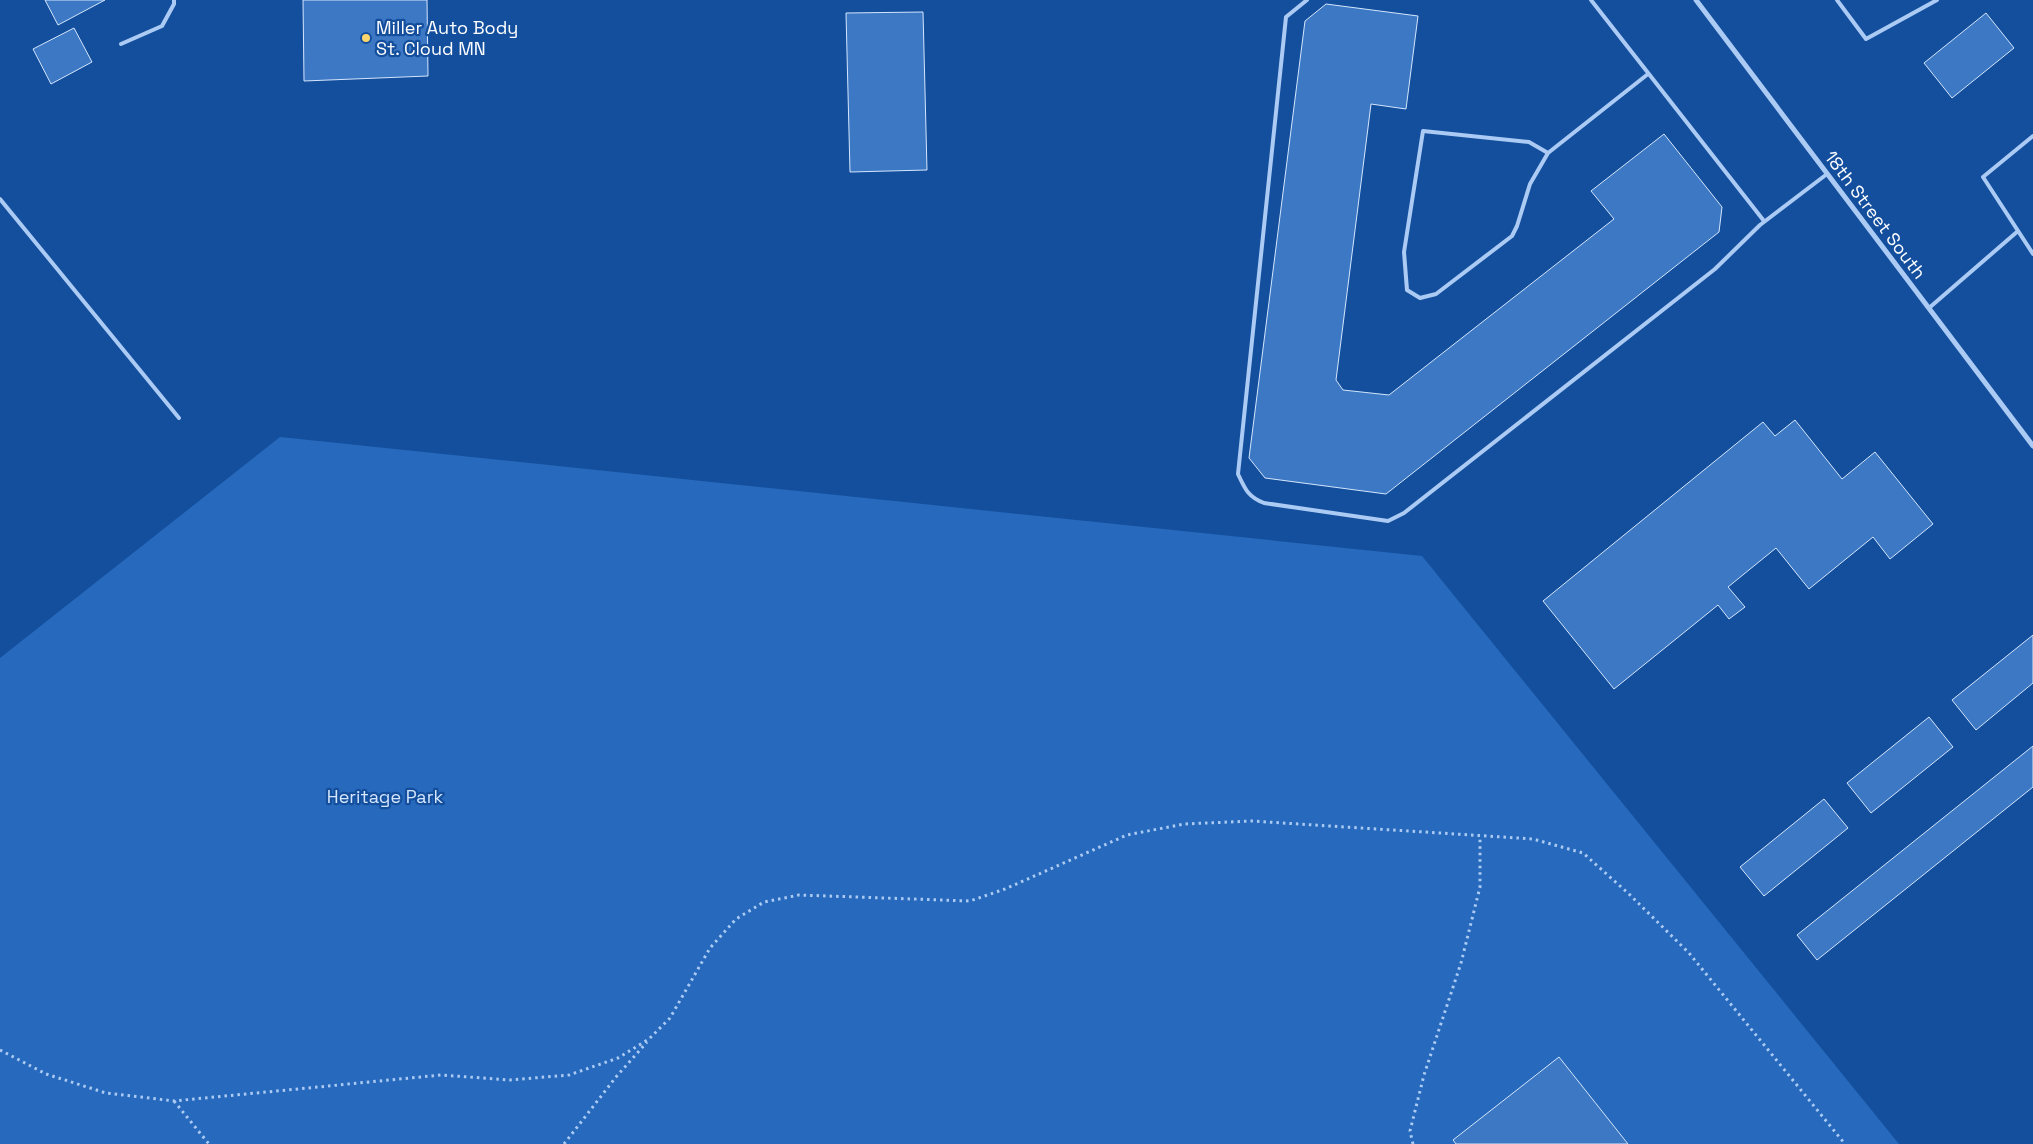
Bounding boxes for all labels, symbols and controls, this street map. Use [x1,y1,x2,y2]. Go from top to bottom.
place label: Miller Auto Body St. Cloud MN [376,16,518,60]
marker: Miller Auto Body St. Cloud MN [360,32,372,44]
street label: 18th Street South [1820,146,1931,283]
park label: Heritage Park [327,785,443,808]

